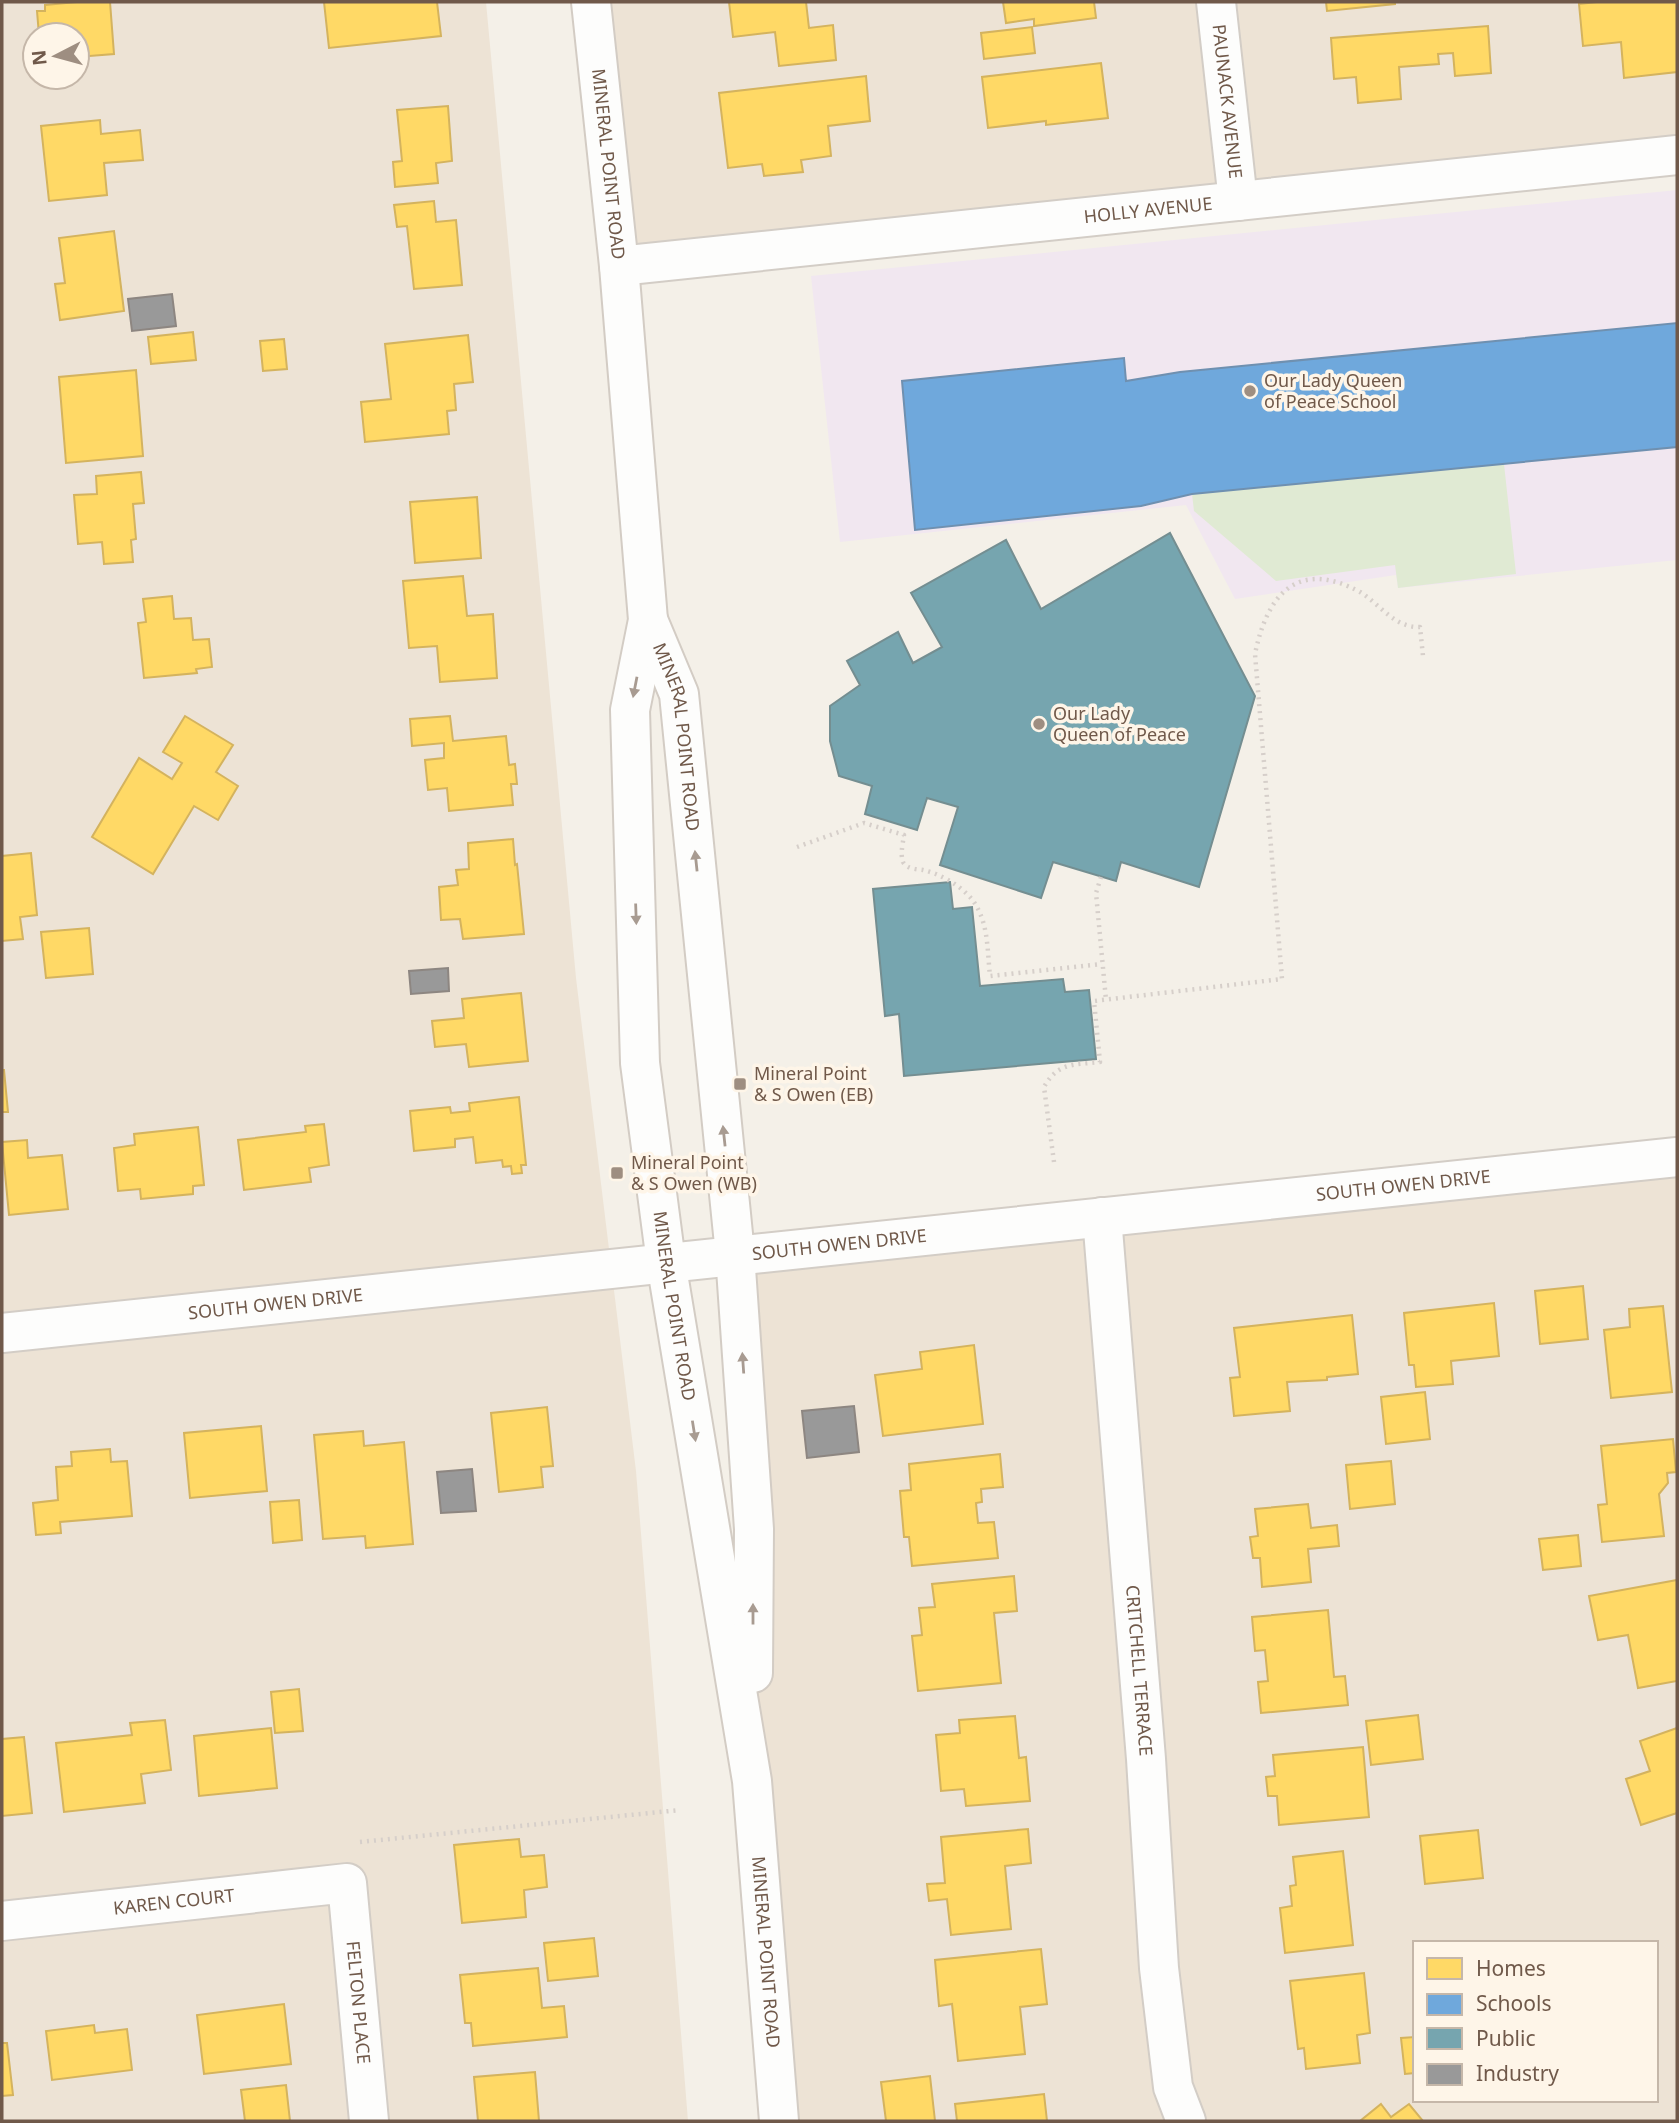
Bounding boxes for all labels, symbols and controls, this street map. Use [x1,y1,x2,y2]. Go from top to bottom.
north arrow [21,21,91,91]
street label: PAUNACK AVENUE [1208,23,1248,180]
text: N [25,49,53,67]
street label: MINERAL POINT ROAD [587,67,631,261]
street label: HOLLY AVENUE [1083,191,1213,228]
place label: Our Lady Queen of Peace School [1264,368,1402,413]
marker: Our Lady Queen of Peace School [1242,383,1258,399]
street label: MINERAL POINT ROAD [648,639,706,832]
one-way arrow [629,676,640,698]
place label: Our Lady Queen of Peace [1053,701,1186,746]
marker: Our Lady Queen of Peace [1031,716,1047,732]
one-way arrow [690,850,701,872]
one-way arrow [630,903,642,925]
place label: Mineral Point & S Owen (EB) [754,1061,873,1106]
marker: Mineral Point & S Owen (EB) [732,1076,748,1092]
one-way arrow [718,1125,729,1147]
place label: Mineral Point & S Owen (WB) [631,1150,757,1195]
street label: SOUTH OWEN DRIVE [1315,1164,1492,1206]
marker: Mineral Point & S Owen (WB) [609,1165,625,1181]
street label: MINERAL POINT ROAD [648,1209,702,1403]
street label: SOUTH OWEN DRIVE [751,1223,928,1265]
street label: SOUTH OWEN DRIVE [187,1282,364,1324]
one-way arrow [737,1351,748,1373]
one-way arrow [689,1420,700,1442]
street label: CRITCHELL TERRACE [1121,1584,1159,1757]
one-way arrow [747,1603,759,1625]
street label: MINERAL POINT ROAD [747,1855,786,2049]
street label: KAREN COURT [112,1882,236,1920]
street label: FELTON PLACE [341,1940,377,2065]
legend [1413,1941,1658,2102]
text: Homes [1476,1954,1546,1982]
text: Schools [1476,1989,1551,2017]
text: Public [1476,2024,1536,2052]
text: Industry [1476,2059,1559,2087]

